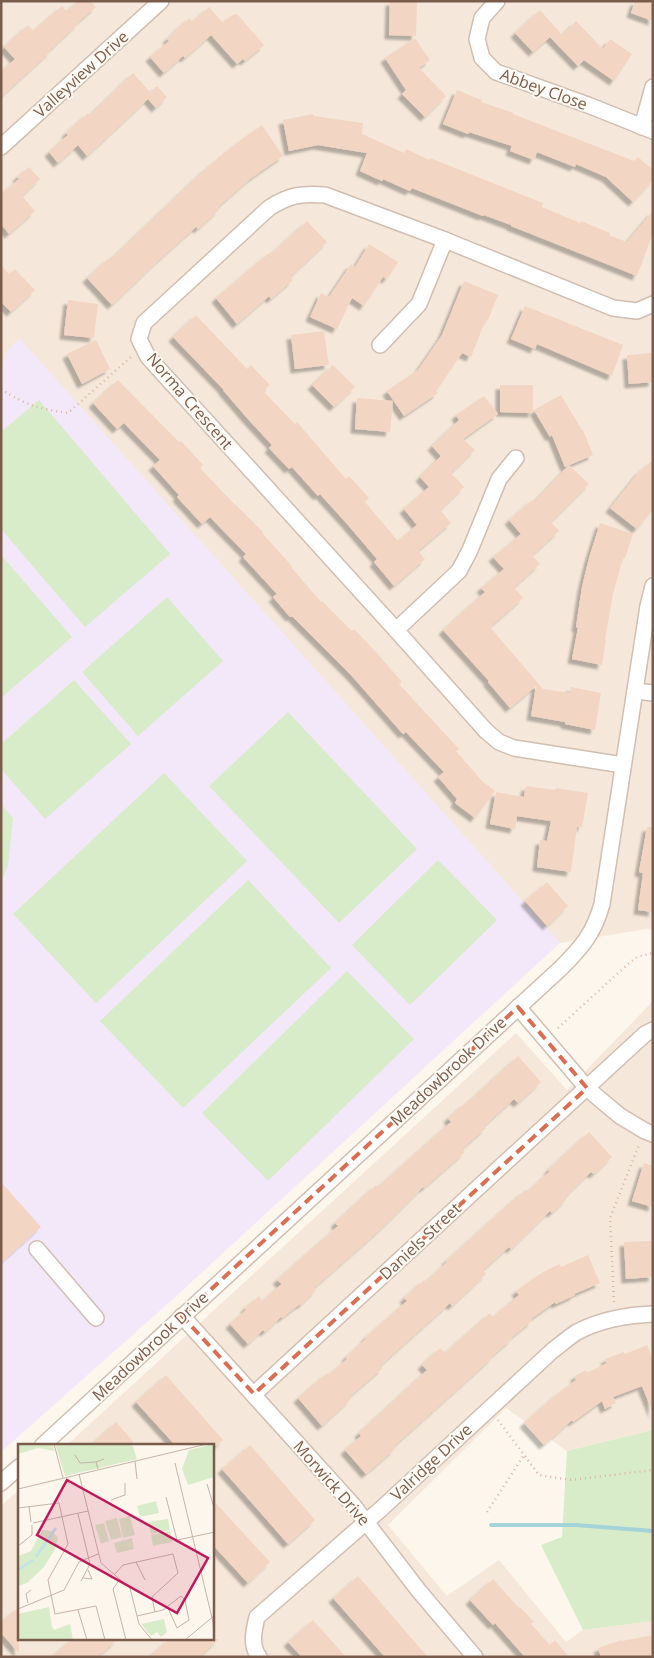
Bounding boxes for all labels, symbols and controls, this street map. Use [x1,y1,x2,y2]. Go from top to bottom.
street label: Valleyview Drive [29,26,133,122]
street label: Abbey Close [497,63,591,115]
street label: Norma Crescent [142,348,238,454]
street label: Meadowbrook Drive [385,1011,511,1131]
street label: Daniels Street [375,1197,466,1284]
street label: Meadowbrook Drive [87,1286,213,1406]
street label: Valridge Drive [386,1419,476,1505]
street label: Morwick Drive [289,1436,375,1530]
inset map [18,1444,214,1640]

